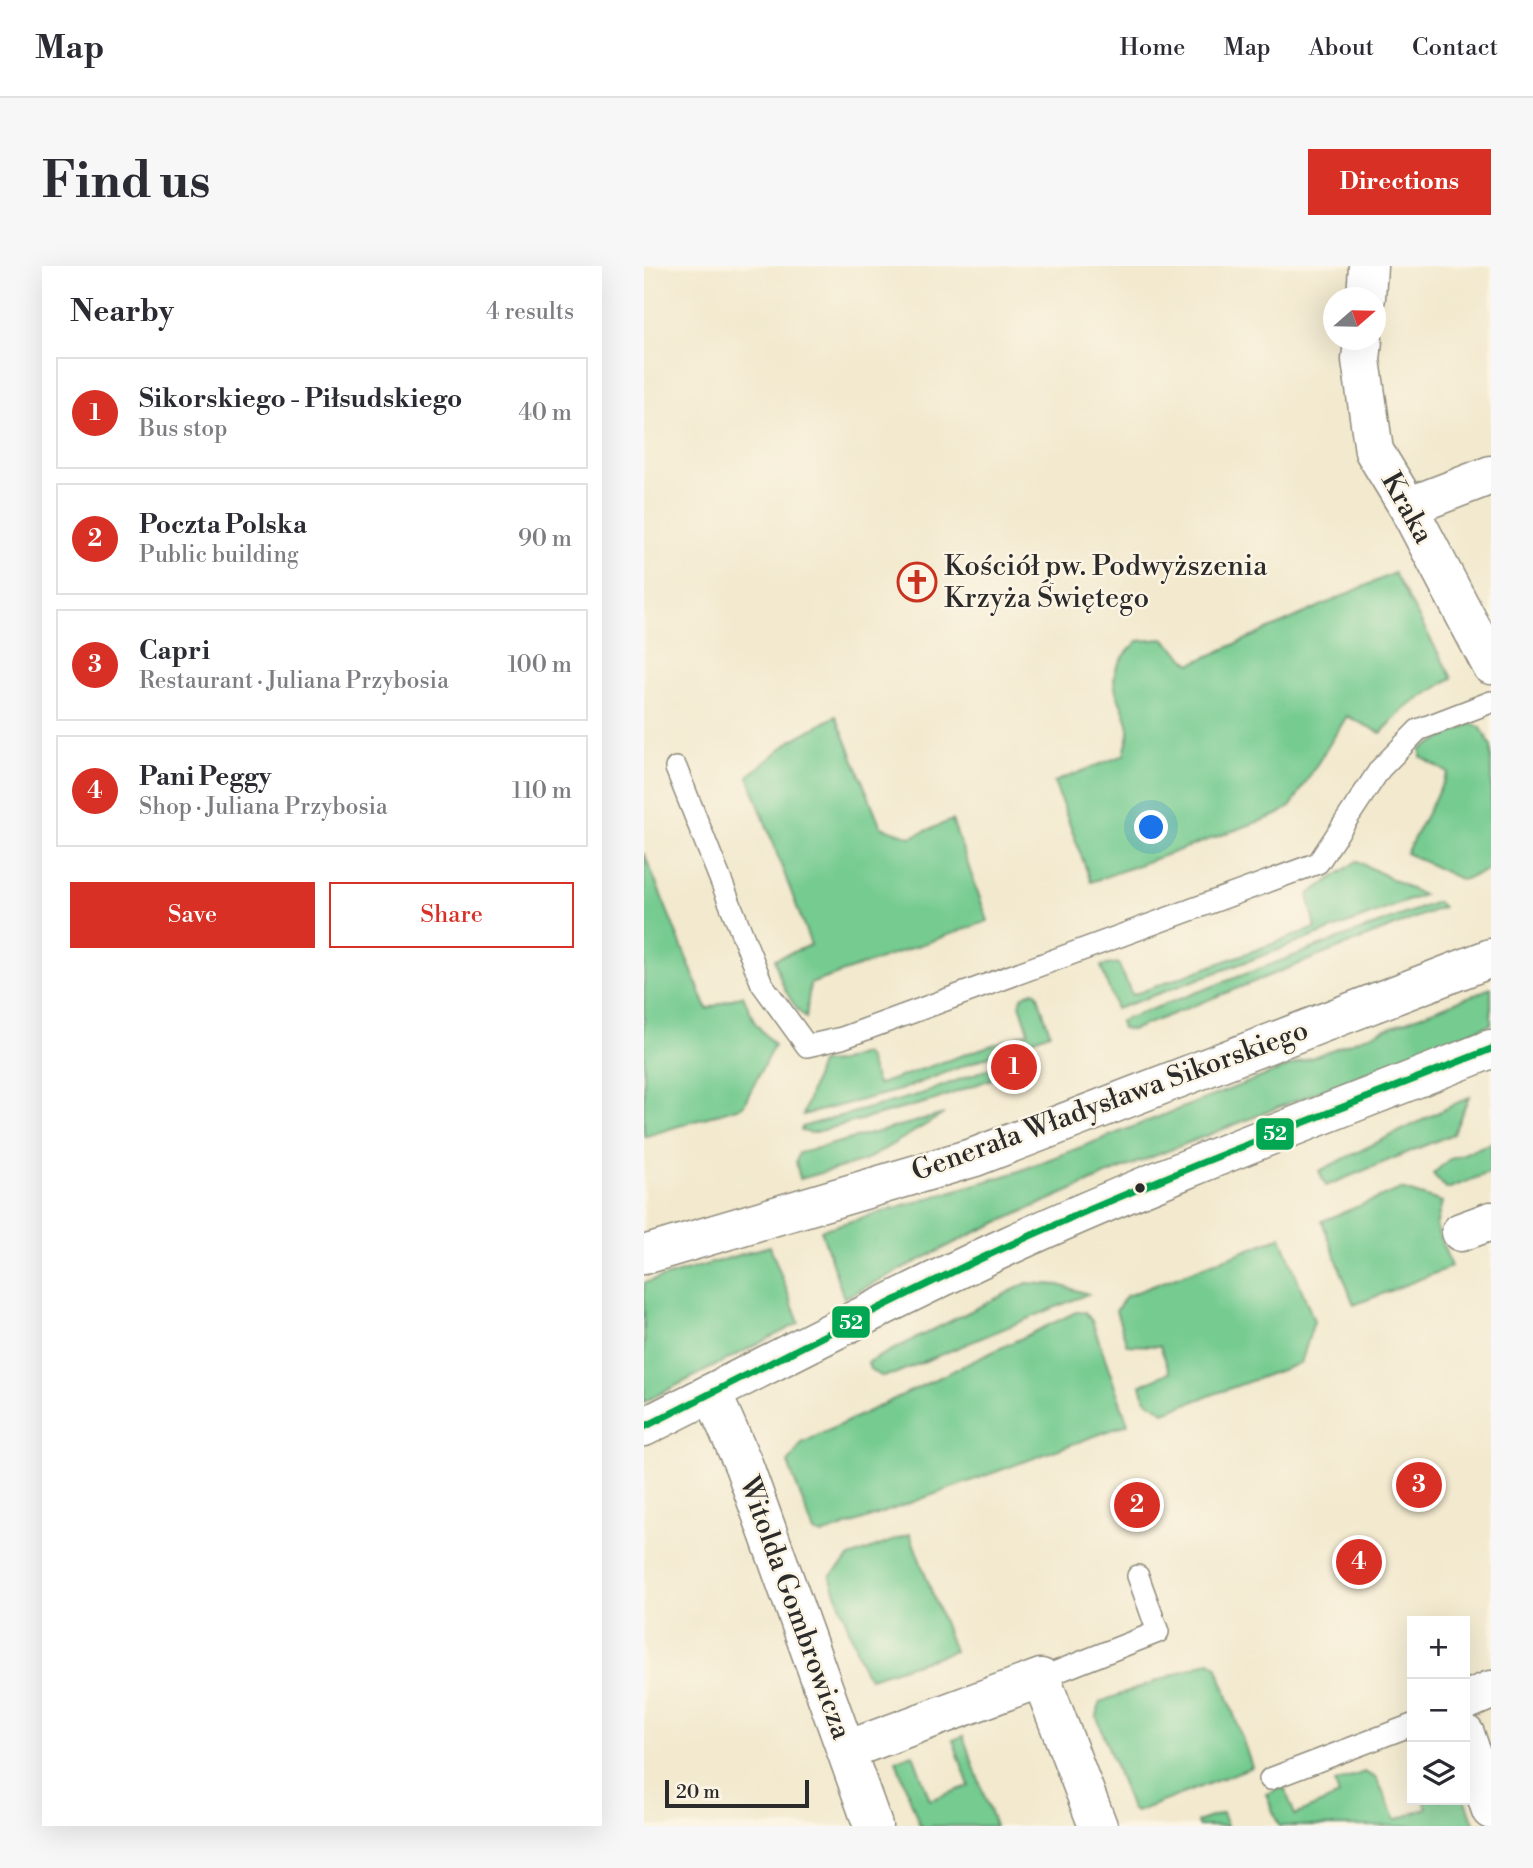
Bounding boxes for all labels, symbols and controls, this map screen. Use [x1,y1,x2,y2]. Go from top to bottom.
text: Map [35,28,104,69]
text: Home [1120,33,1185,63]
text: Map [1223,33,1271,63]
text: About [1309,33,1374,63]
text: Contact [1412,33,1498,63]
button: Directions [1308,149,1491,215]
text: Find us [42,152,211,213]
north arrow [1323,287,1386,350]
text: Nearby [70,293,174,331]
text: 4 results [486,298,574,326]
text: Sikorskiego - Piłsudskiego [139,383,462,415]
text: 1 [89,399,101,427]
text: 40 m [518,399,572,427]
text: Bus stop [139,415,227,443]
street label: Kraka [1373,466,1441,551]
text: Poczta Polska [139,509,307,541]
text: 2 [88,525,102,553]
text: 90 m [518,525,572,553]
text: Public building [139,541,299,569]
place label: Kościół pw. Podwyższenia Krzyża Świętego [944,549,1268,616]
church icon: Kościół pw. Podwyższenia Krzyża Świętego [896,561,938,603]
text: Capri [139,635,210,667]
text: 3 [88,651,102,679]
text: 100 m [507,651,572,679]
text: Restaurant · Juliana Przybosia [139,667,449,695]
text: Pani Peggy [139,761,272,793]
text: 4 [87,777,103,805]
text: 110 m [512,777,572,805]
text: Shop · Juliana Przybosia [139,793,388,821]
your location [1134,810,1168,844]
button: Save [70,882,315,948]
button: Share [329,882,574,948]
street label: Generała Władysława Sikorskiego [907,1013,1313,1189]
pin: 1 [991,1041,1037,1093]
line badge: 52 [1255,1117,1295,1151]
text: 52 [1263,1122,1287,1146]
unlabelled marker [1133,1181,1147,1195]
line badge: 52 [831,1305,871,1339]
text: 52 [839,1311,863,1335]
pin: 3 [1396,1459,1442,1511]
street label: Witolda Gombrowicza [731,1471,859,1745]
pin: 2 [1114,1479,1160,1531]
pin: 4 [1336,1536,1382,1588]
map controls [1407,1616,1470,1805]
button: + [1407,1616,1470,1679]
button: − [1407,1679,1470,1742]
button: layers [1407,1742,1470,1805]
scale bar [665,1777,808,1809]
text: 20 m [676,1780,720,1804]

